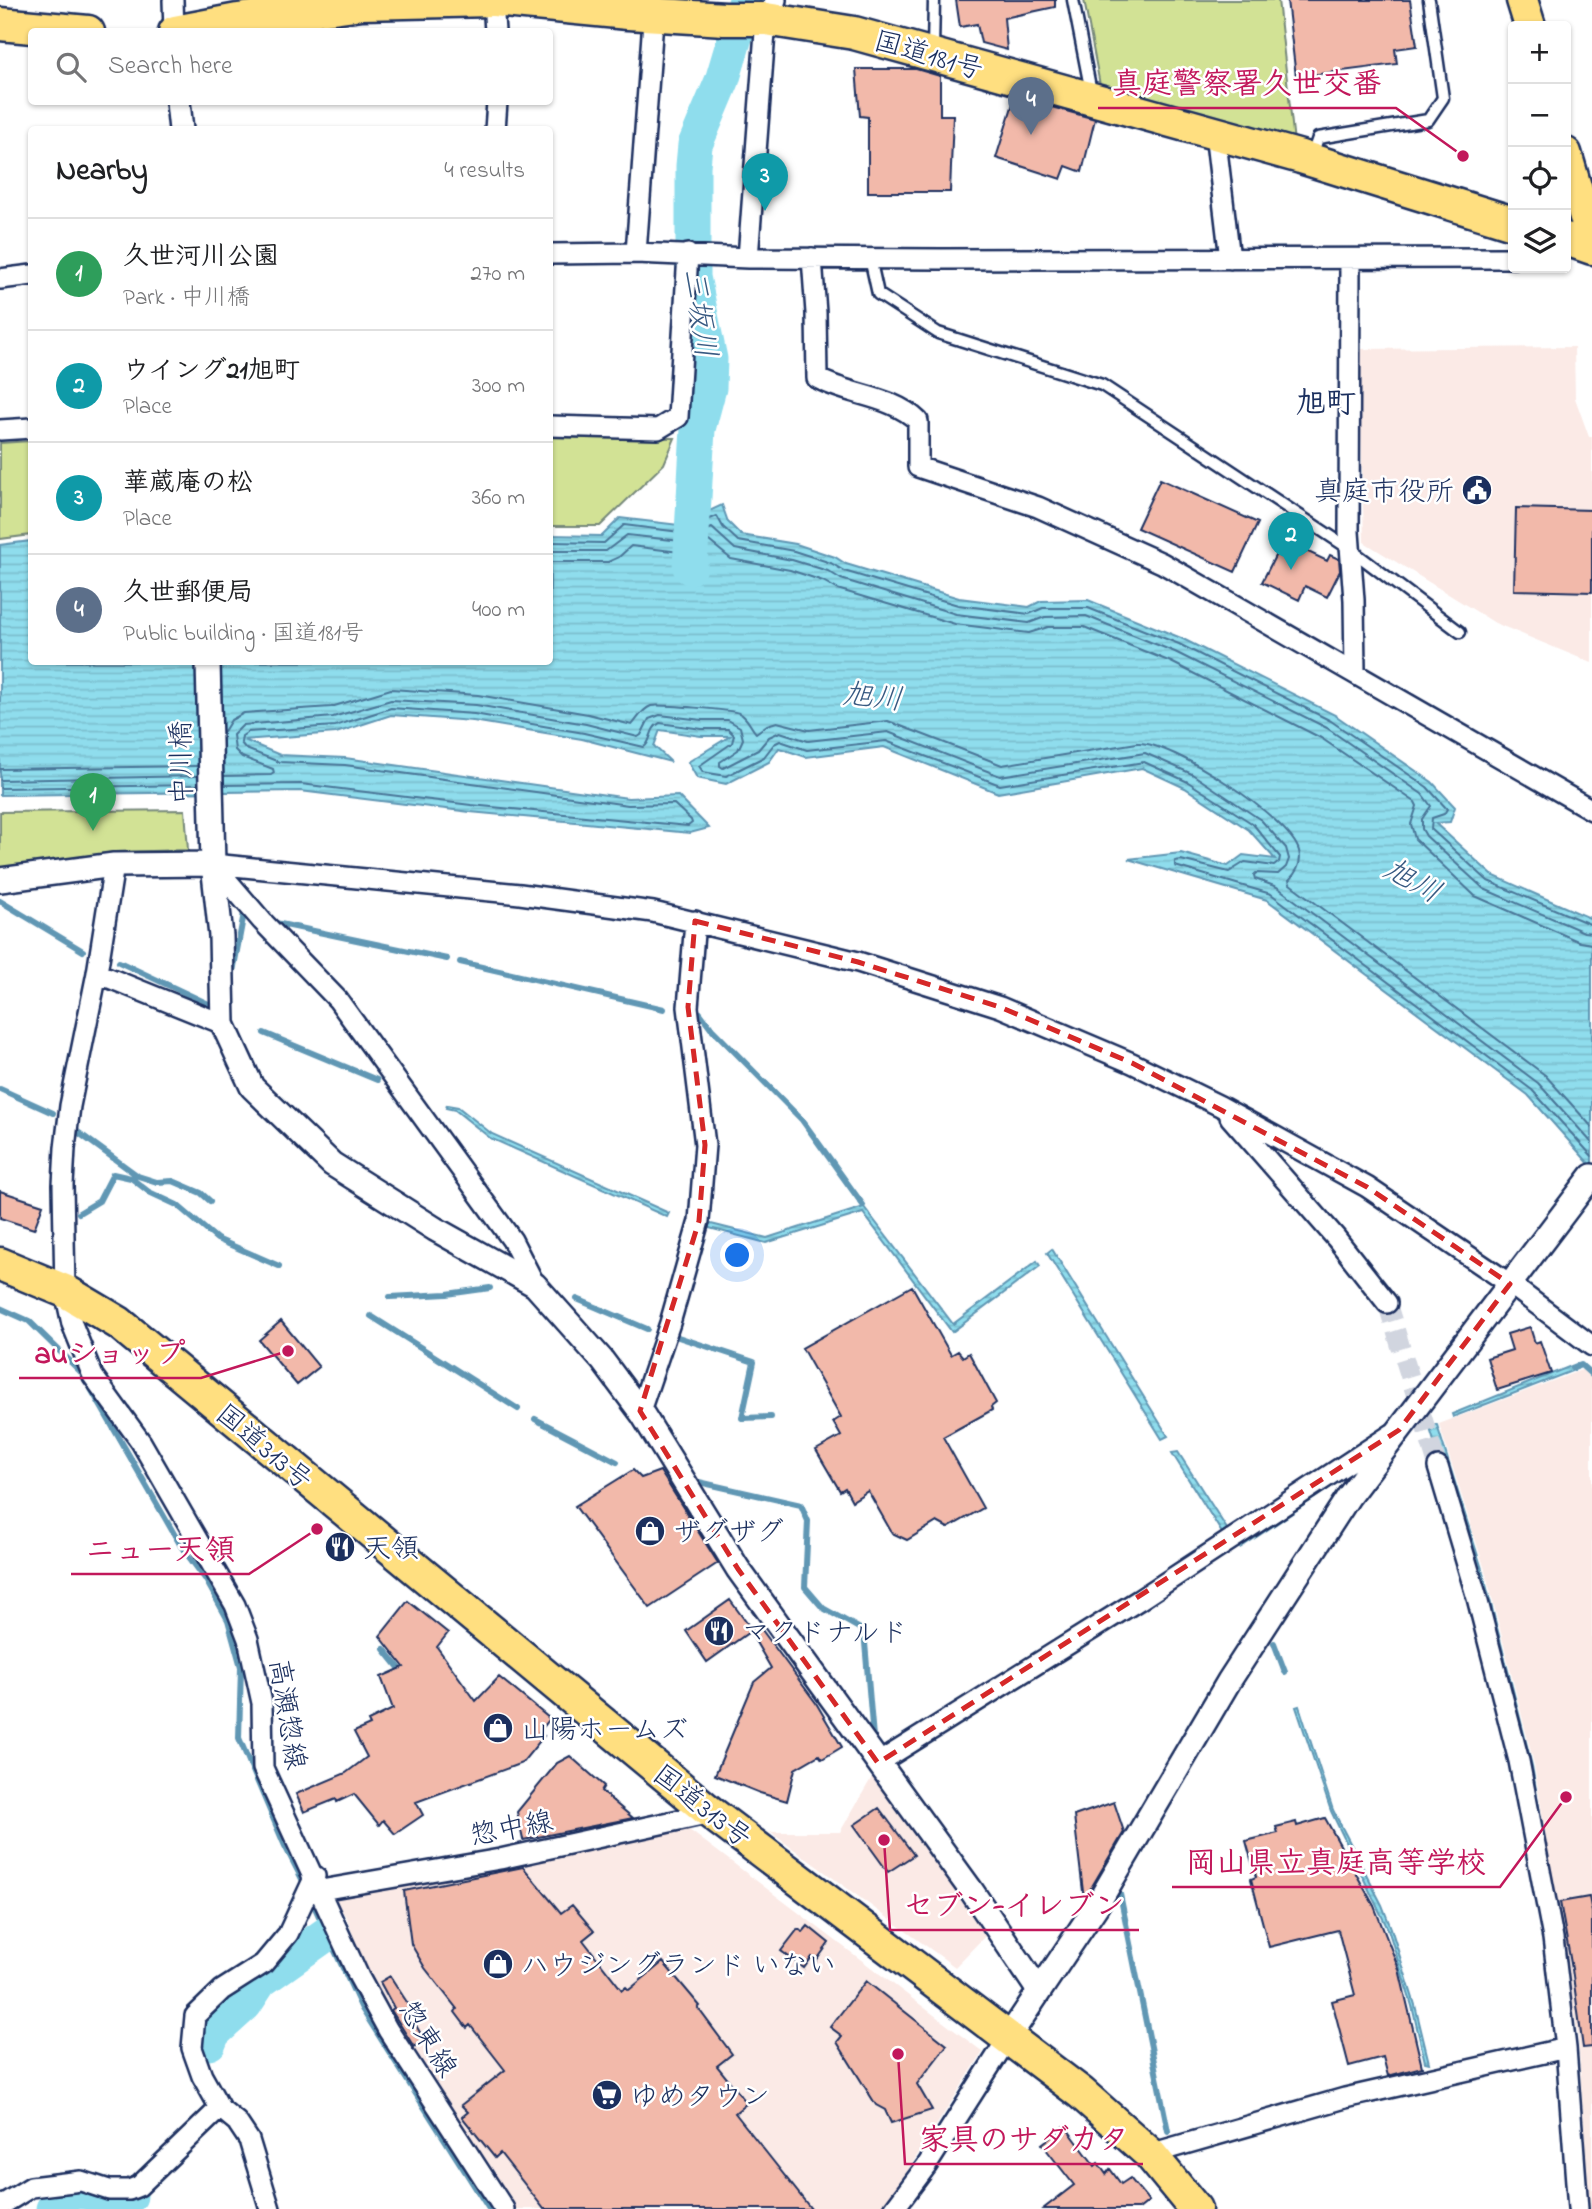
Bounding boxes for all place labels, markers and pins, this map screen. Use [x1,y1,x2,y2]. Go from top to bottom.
callout: 真庭警察署久世交番 [1098,57,1396,108]
pin: 4 [1008,77,1054,135]
pin: 3 [742,153,788,211]
place label: 真庭市役所 [1314,473,1454,514]
public building icon: 真庭市役所 [1460,473,1494,507]
pin: 2 [1268,512,1314,570]
pin: 1 [70,773,116,831]
callout: auショップ [19,1327,201,1378]
shop icon: ザグザグ [633,1514,667,1548]
place label: ザグザグ [673,1514,784,1555]
callout: ニュー天領 [71,1523,249,1574]
restaurant icon: 天領 [323,1530,357,1564]
place label: 天領 [363,1530,419,1571]
restaurant icon: マクドナルド [702,1614,736,1648]
place label: マクドナルド [742,1614,908,1655]
shop icon: 山陽ホームズ [481,1711,515,1745]
place label: 山陽ホームズ [521,1711,688,1752]
callout: 岡山県立真庭高等学校 [1172,1836,1500,1887]
callout: セブン-イレブン [890,1879,1139,1930]
shop icon: ハウジングランド いない [481,1947,515,1981]
place label: ハウジングランド いない [521,1947,836,1988]
supermarket icon: ゆめタウン [590,2078,624,2112]
place label: ゆめタウン [630,2078,770,2119]
callout: 家具のサダカタ [905,2113,1143,2164]

